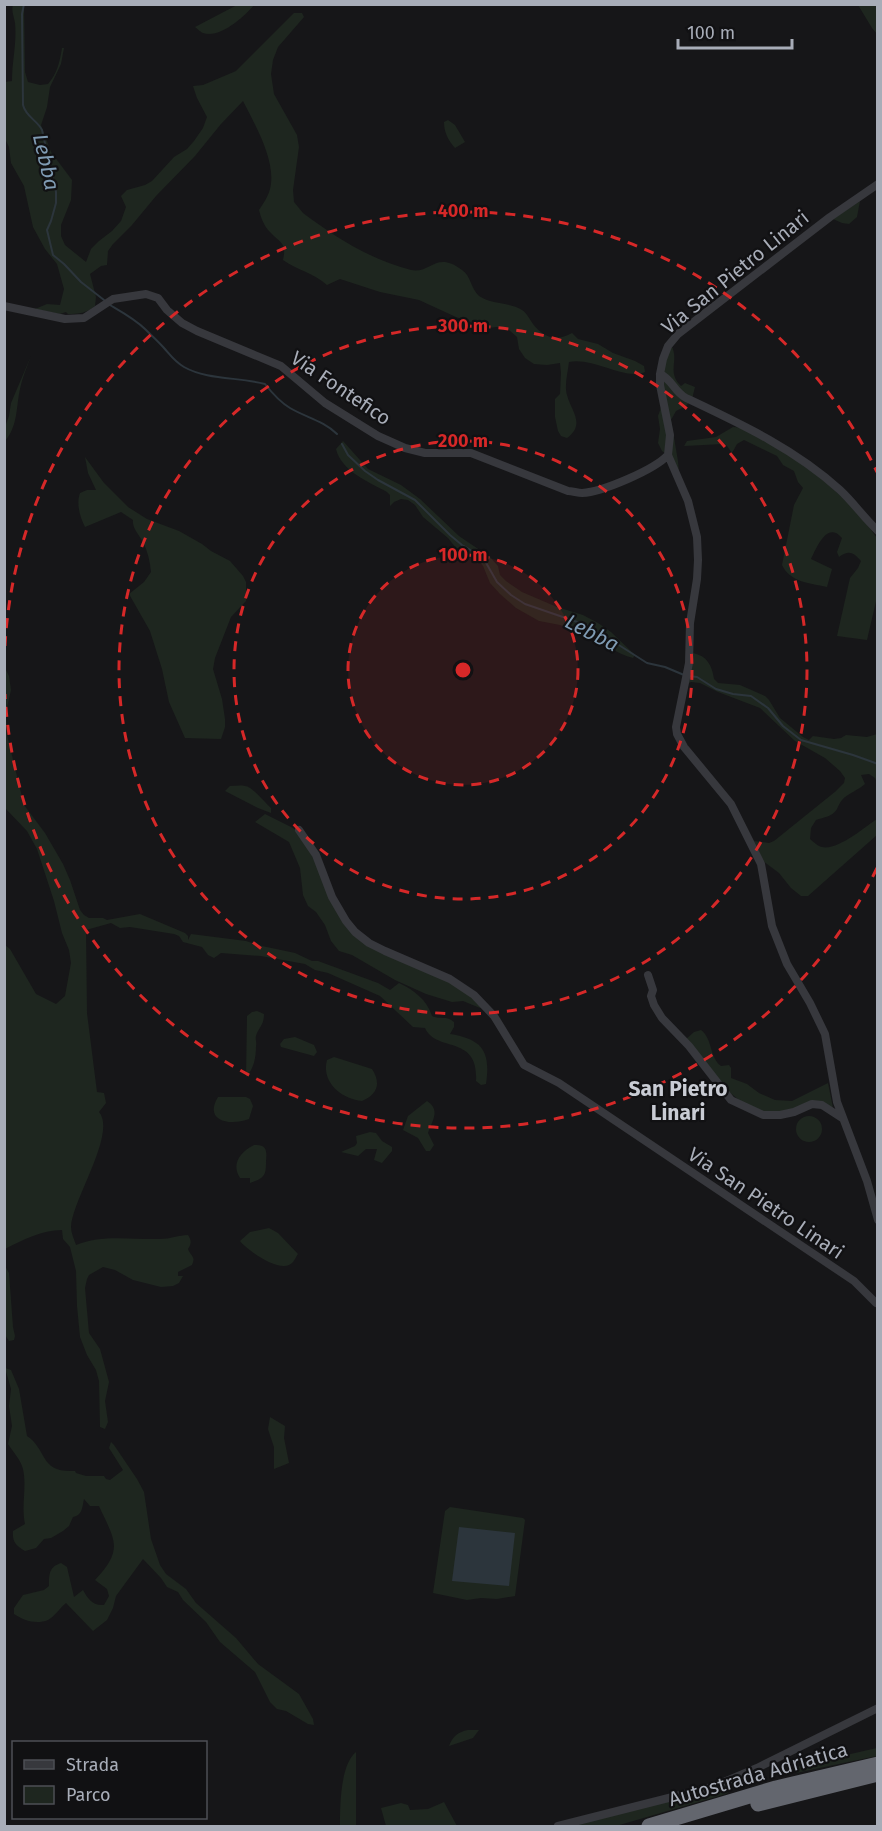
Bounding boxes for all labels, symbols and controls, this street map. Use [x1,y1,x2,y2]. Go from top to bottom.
scale bar [678,12,792,50]
text: 100 m [687,22,735,44]
water label: Lebba [27,131,65,193]
text: 400 m [438,200,488,222]
street label: Via San Pietro Linari [656,205,814,339]
text: 300 m [437,315,488,337]
street label: Via Fontefico [286,346,396,430]
text: 200 m [438,430,488,452]
text: 100 m [439,544,487,566]
water label: Lebba [561,608,623,658]
centre of rings [453,660,473,680]
district label: San Pietro Linari [629,1076,727,1126]
street label: Via San Pietro Linari [684,1142,848,1264]
street label: Autostrada Adriatica [666,1737,850,1811]
legend [12,1741,207,1819]
text: Strada [66,1754,119,1776]
text: Parco [66,1784,110,1806]

